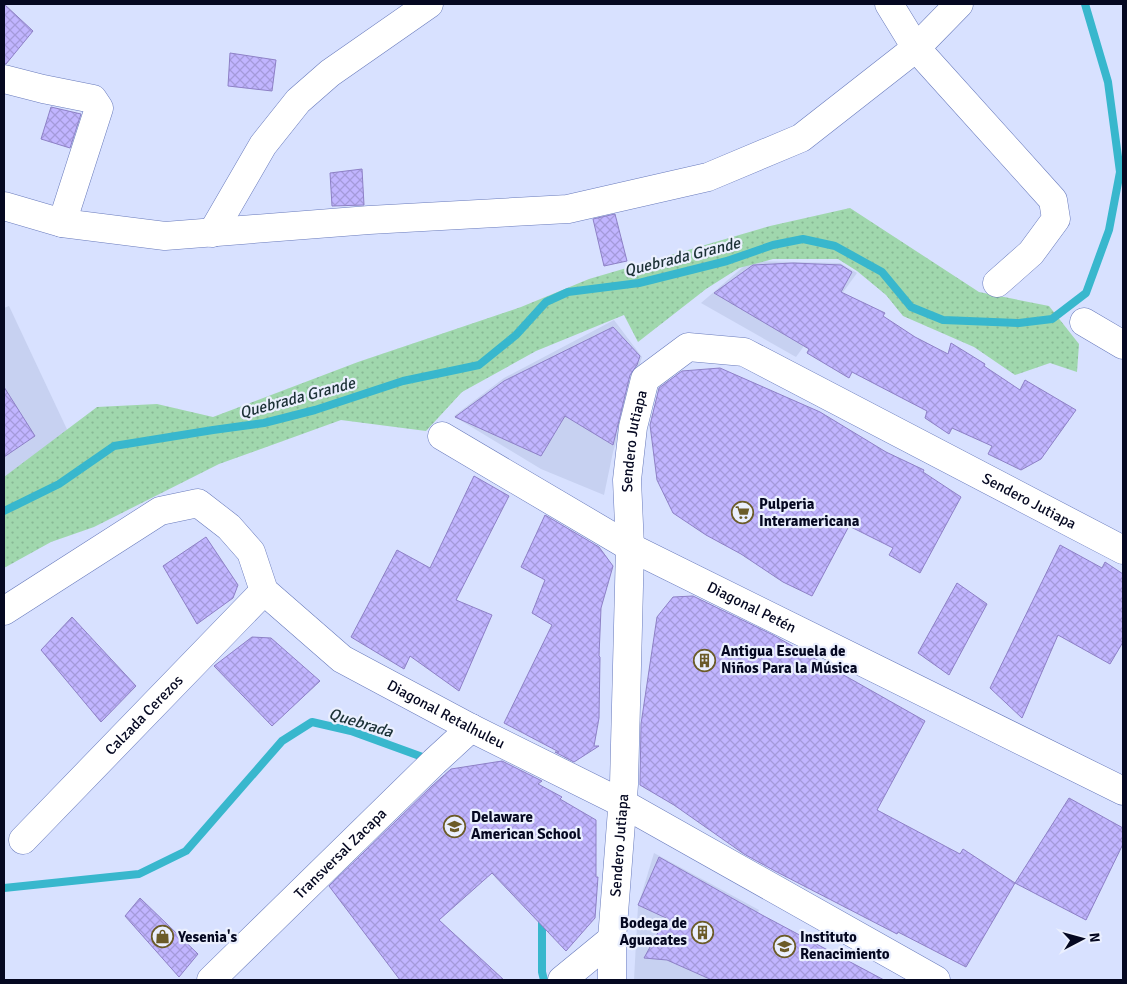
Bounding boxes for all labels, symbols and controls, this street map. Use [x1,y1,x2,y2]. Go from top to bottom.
water label: Quebrada Grande [622,233,743,281]
water label: Quebrada Grande [237,373,358,423]
street label: Sendero Jutiapa [618,388,651,493]
street label: Sendero Jutiapa [979,469,1079,533]
place label: Pulperia Interamericana [759,495,860,530]
supermarket icon: Pulperia Interamericana [731,501,755,525]
street label: Diagonal Petén [704,578,799,637]
place label: Antigua Escuela de Niños Para la Música [721,642,858,677]
building icon: Antigua Escuela de Niños Para la Música [693,648,717,672]
street label: Calzada Cerezos [101,671,187,759]
street label: Diagonal Retalhuleu [384,676,508,752]
water label: Quebrada [326,704,396,742]
street label: Sendero Jutiapa [606,793,632,898]
street label: Transversal Zacapa [291,804,390,903]
place label: Delaware American School [471,808,581,843]
school or university icon: Delaware American School [443,814,467,838]
place label: Bodega de Aguacates [619,914,687,949]
north arrow [1057,914,1107,964]
building icon: Bodega de Aguacates [691,920,715,944]
shop icon: Yesenia's [150,925,174,949]
place label: Yesenia's [177,928,237,946]
place label: Instituto Renacimiento [800,928,890,963]
text: N [1085,932,1103,943]
school or university icon: Instituto Renacimiento [772,934,796,958]

